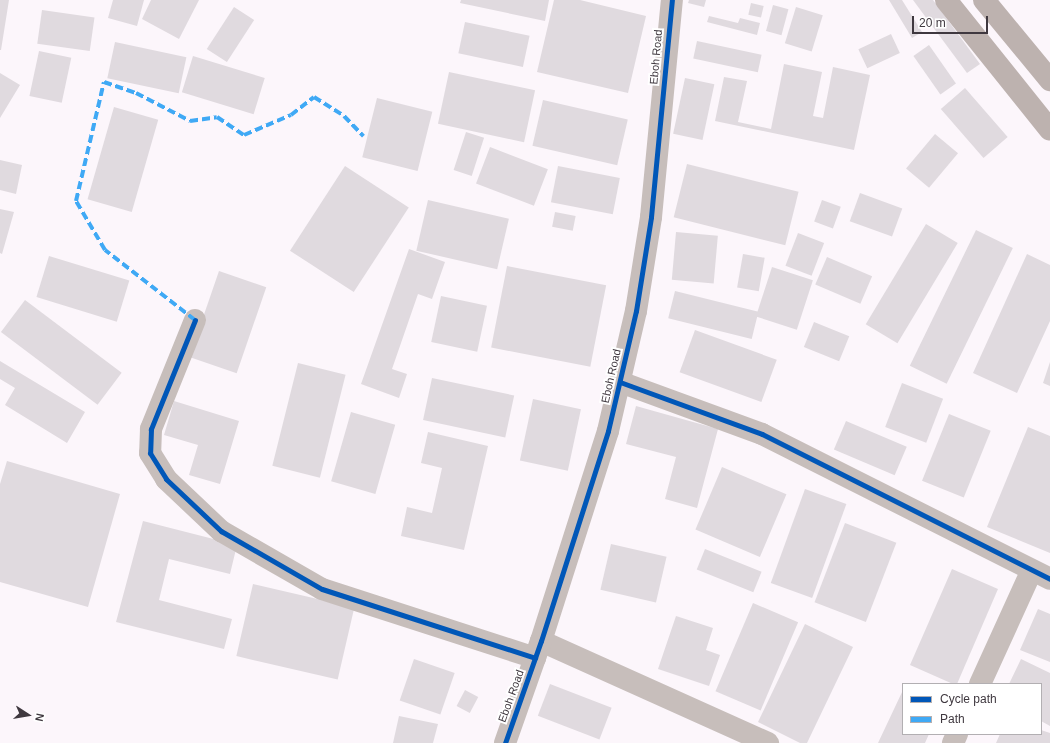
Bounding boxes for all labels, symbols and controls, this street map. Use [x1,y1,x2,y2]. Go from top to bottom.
scale bar [914,8,990,34]
text: 20 m [919,16,946,30]
street label: Eboh Road [647,29,665,85]
street label: Eboh Road [598,348,624,404]
street label: Eboh Road [495,668,527,724]
legend [902,683,1042,735]
text: Cycle path [940,692,997,706]
north arrow [8,695,48,735]
text: N [33,712,46,723]
text: Path [940,712,965,726]

